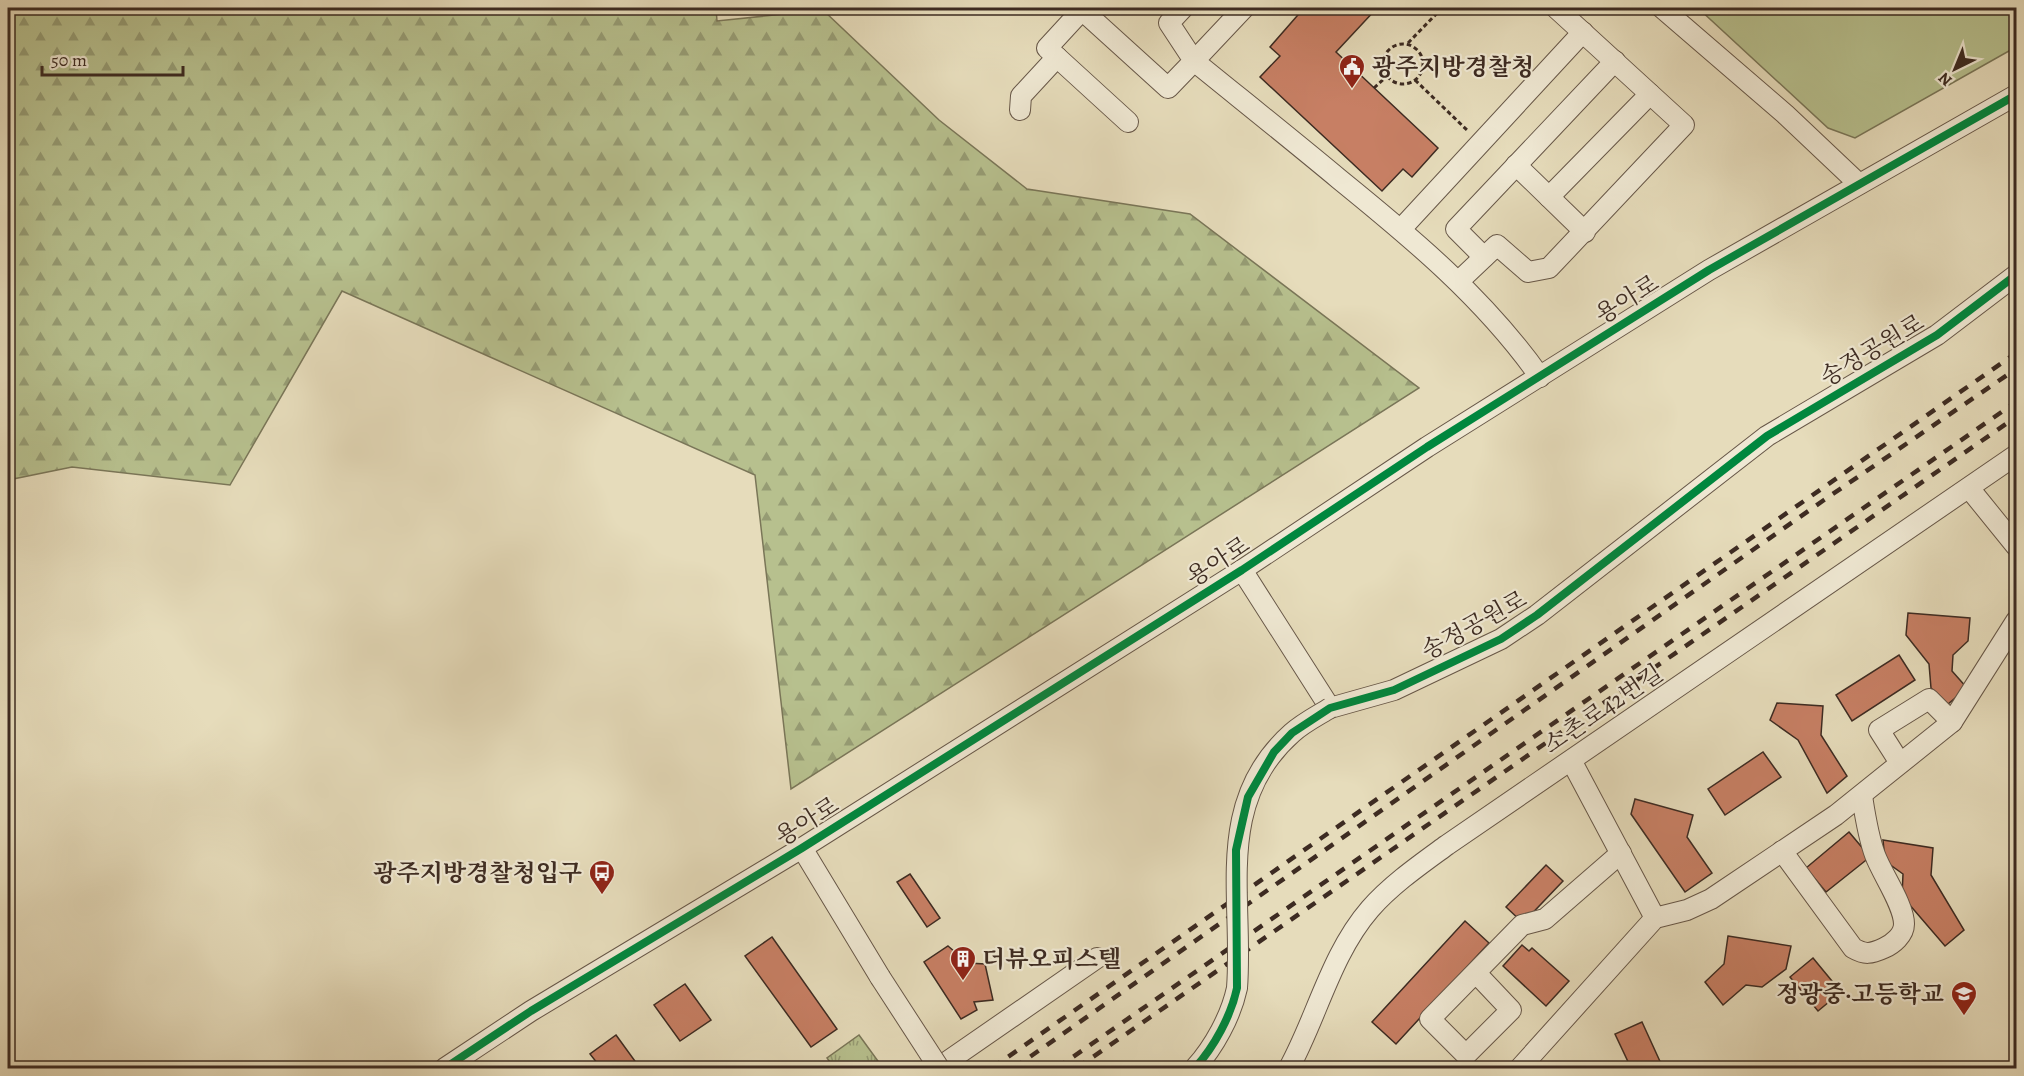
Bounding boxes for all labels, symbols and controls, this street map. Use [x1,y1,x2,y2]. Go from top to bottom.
scale bar [42,39,183,77]
north arrow [1925,39,1985,99]
text: 50 m [51,48,87,72]
place label: 광주지방경찰청 [1372,51,1534,83]
public building icon: 광주지방경찰청 [1337,52,1367,90]
text: N [1933,67,1957,91]
street label: 용아로 [1589,267,1665,331]
street label: 송정공원로 [1814,306,1930,394]
street label: 용아로 [1180,529,1256,593]
street label: 송정공원로 [1416,583,1532,667]
street label: 소촌로42번길 [1537,657,1669,761]
street label: 용아로 [769,789,845,853]
place label: 광주지방경찰청입구 [373,857,582,889]
bus stop icon: 광주지방경찰청입구 [587,858,617,896]
place label: 더뷰오피스텔 [982,943,1121,975]
building icon: 더뷰오피스텔 [948,944,978,982]
place label: 정광중·고등학교 [1776,978,1944,1010]
school or university icon: 정광중·고등학교 [1949,979,1979,1017]

